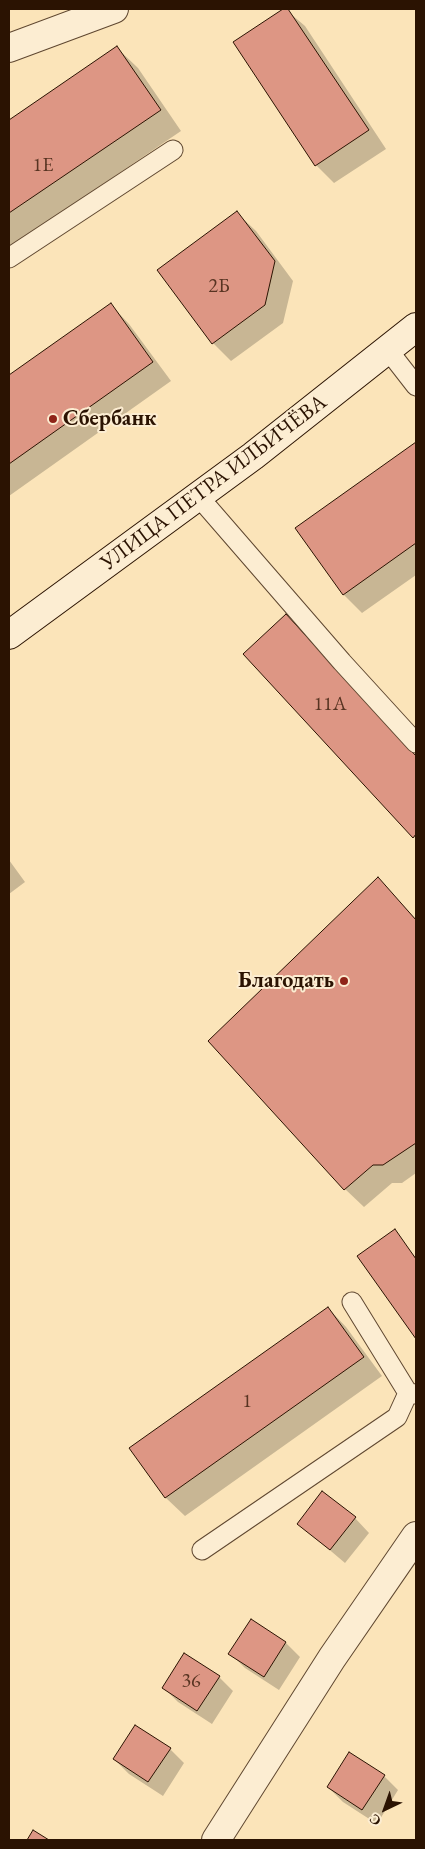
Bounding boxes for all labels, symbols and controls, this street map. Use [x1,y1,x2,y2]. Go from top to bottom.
house number: 1Е [33,154,53,178]
house number: 2Б [208,275,230,299]
street label: УЛИЦА ПЕТРА ИЛЬИЧЁВА [96,389,332,577]
place label: Сбербанк [63,406,156,432]
marker: Сбербанк [47,413,59,425]
house number: 11А [313,693,347,717]
place label: Благодать [238,968,334,994]
marker: Благодать [338,975,350,987]
house number: 1 [242,1390,252,1414]
house number: 36 [181,1670,201,1694]
north arrow [360,1784,410,1834]
text: С [365,1810,385,1830]

